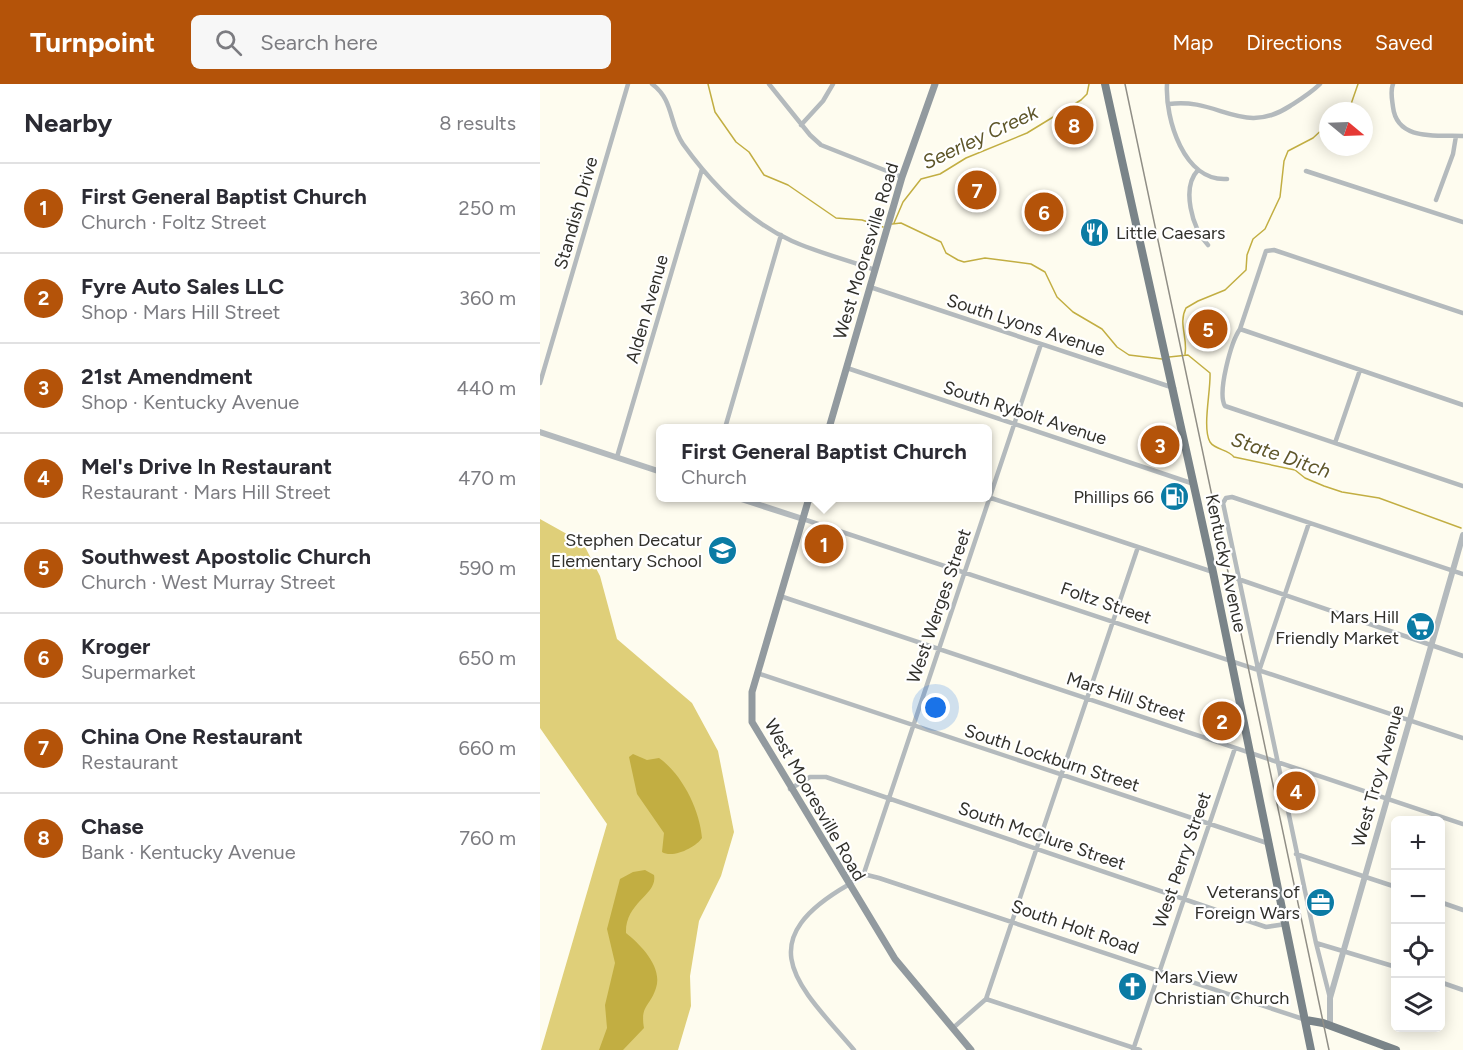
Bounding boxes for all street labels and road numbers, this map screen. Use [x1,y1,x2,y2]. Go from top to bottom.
street label: Standish Drive [549,154,603,272]
street label: West Mooresville Road [829,160,903,342]
street label: Alden Avenue [621,252,673,366]
street label: South Lyons Avenue [944,289,1108,361]
street label: South Rybolt Avenue [941,376,1110,450]
street label: Kentucky Avenue [1201,492,1251,634]
street label: West Werges Street [902,526,976,686]
street label: Foltz Street [1058,577,1154,629]
street label: Mars Hill Street [1064,667,1188,727]
street label: West Troy Avenue [1347,703,1409,849]
street label: West Mooresville Road [760,715,870,885]
street label: South Lockburn Street [962,719,1142,797]
street label: West Perry Street [1148,789,1216,931]
street label: South McClure Street [955,797,1129,875]
street label: South Holt Road [1008,895,1142,959]

